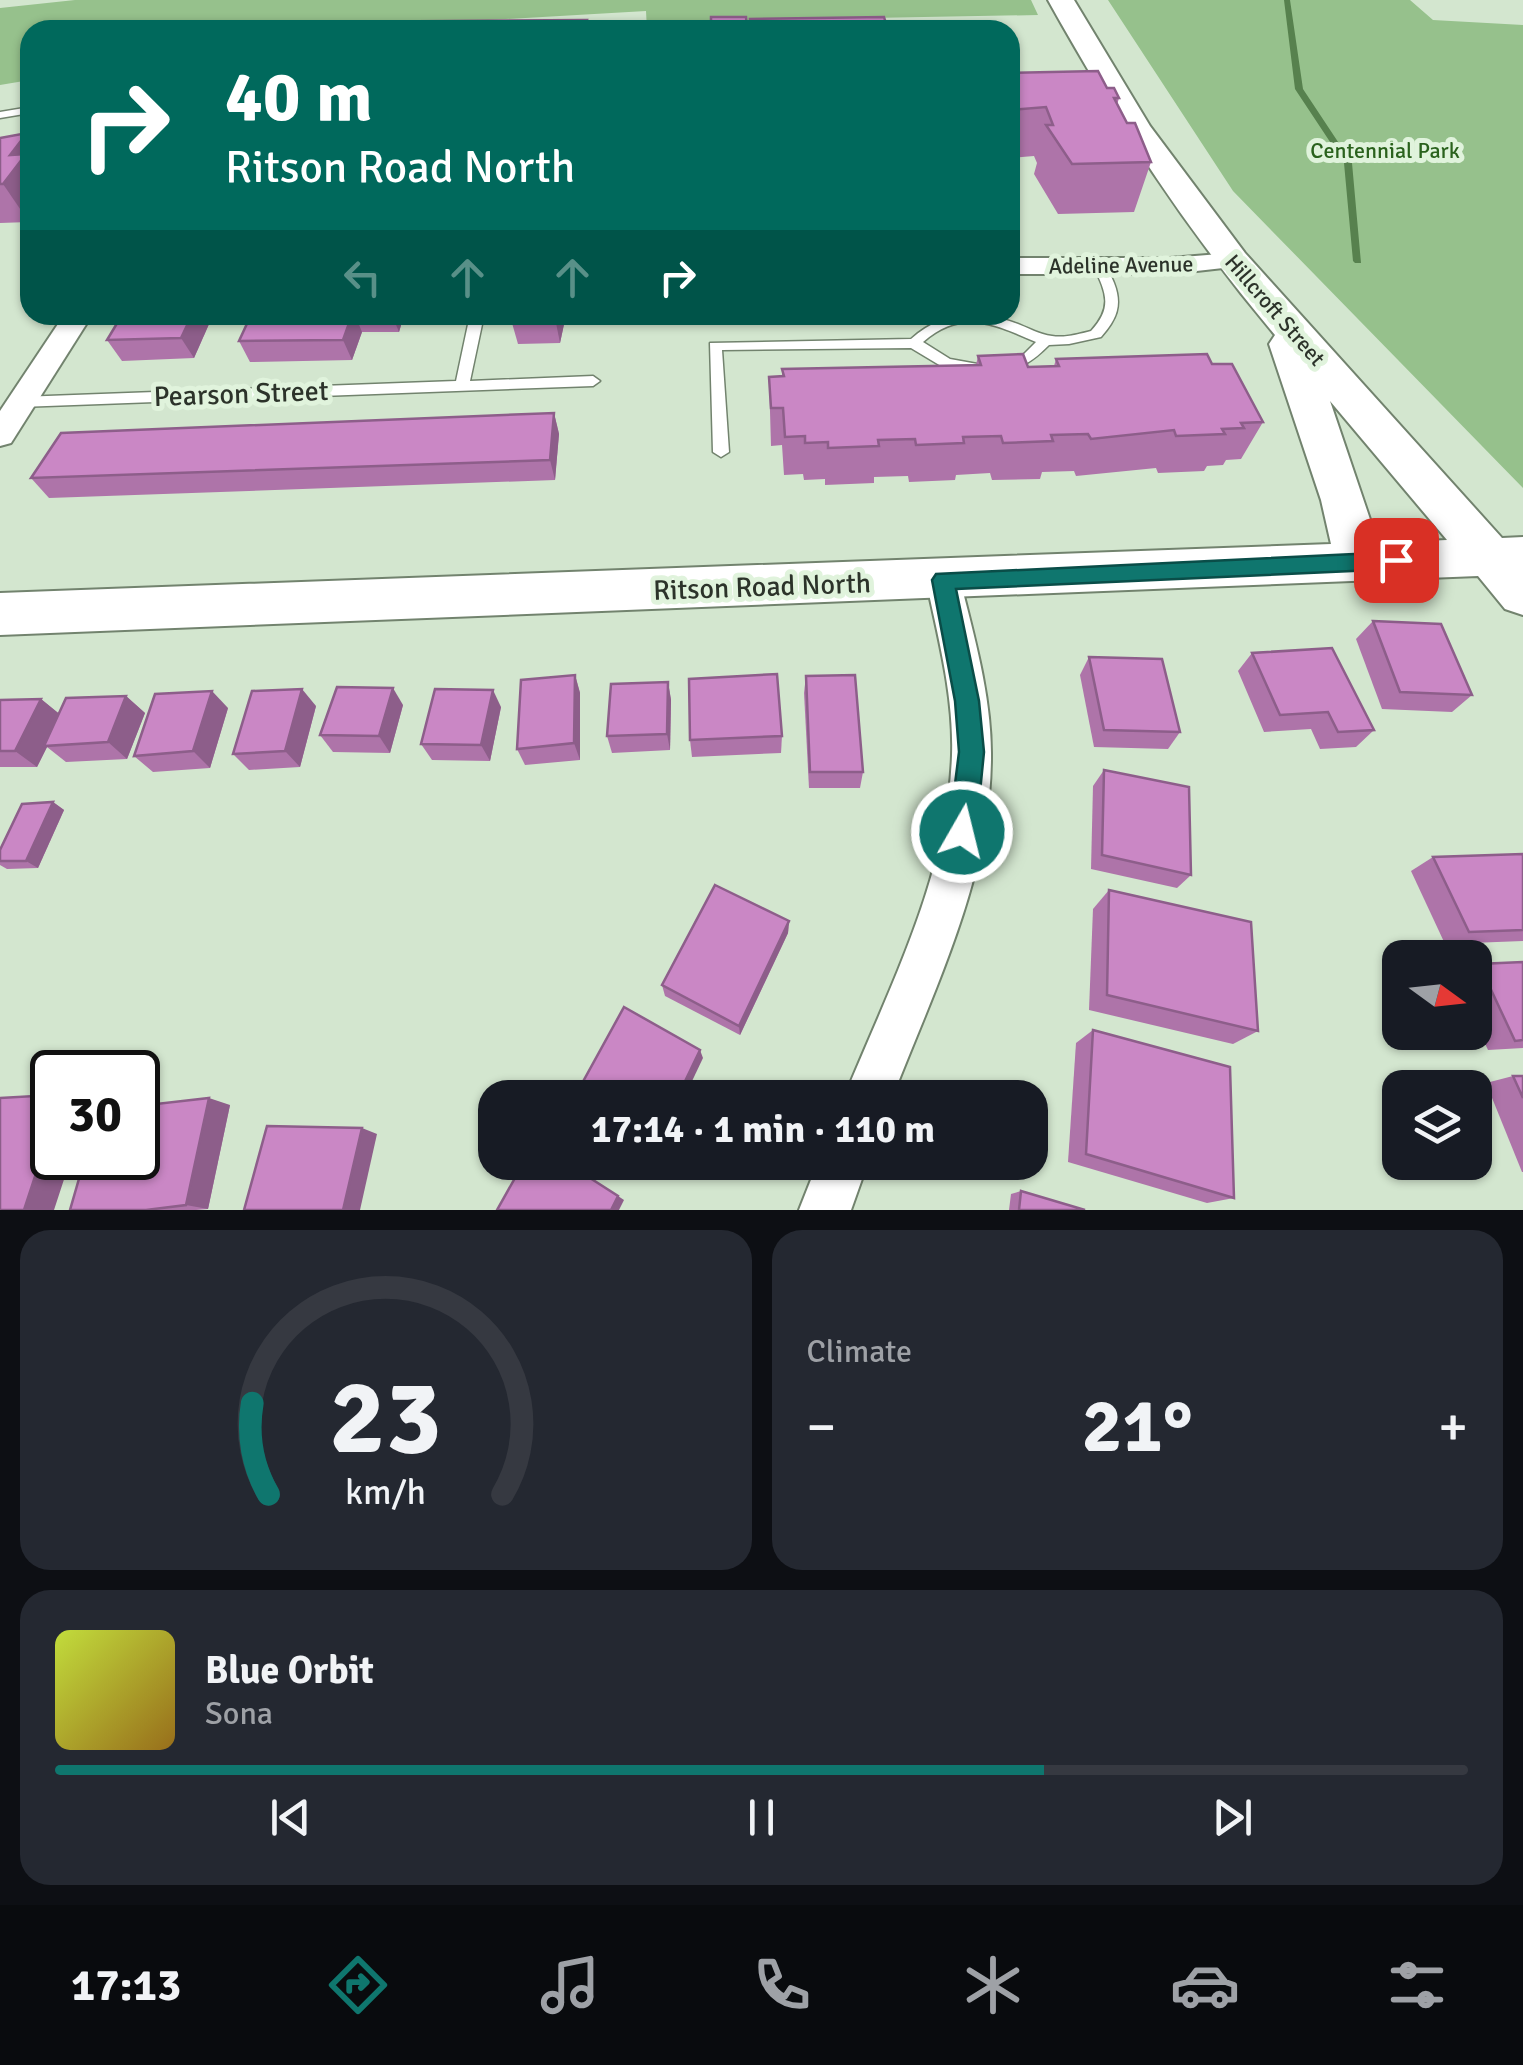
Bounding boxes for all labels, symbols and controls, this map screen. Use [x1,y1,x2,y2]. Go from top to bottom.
text: 40 m [225,54,373,140]
icon: right [60,60,190,190]
park label: Centennial Park [1310,137,1460,164]
text: Ritson Road North [225,140,575,195]
street label: Hillcroft Street [1219,249,1331,372]
icon: left [335,250,390,305]
icon: ahead [440,250,495,305]
icon: ahead [545,250,600,305]
icon: right [650,250,705,305]
street label: Adeline Avenue [1048,250,1194,280]
street label: Pearson Street [153,374,329,414]
pin [1354,518,1439,603]
icon: arrive [1369,533,1424,588]
street label: Ritson Road North [653,566,871,608]
position arrow [910,780,1014,884]
north arrow [1382,940,1492,1050]
map controls [1382,940,1492,1180]
speed limit sign: 30 [30,1050,160,1180]
button: layers [1382,1070,1492,1180]
text: 17:14 · 1 min · 110 m [591,1106,935,1153]
text: Climate [807,1332,912,1371]
text: 23 [330,1354,442,1482]
text: 21° [1082,1380,1193,1473]
text: − [807,1393,836,1461]
text: + [1438,1393,1468,1461]
text: km/h [345,1470,426,1514]
text: Blue Orbit [205,1647,374,1694]
text: Sona [205,1694,273,1733]
icon: previous [263,1790,318,1845]
icon: pause [734,1790,789,1845]
icon: next [1205,1790,1260,1845]
icon: directions [323,1950,393,2020]
icon: music [535,1950,605,2020]
icon: phone [747,1950,817,2020]
icon: climate [958,1950,1028,2020]
icon: car [1170,1950,1240,2020]
icon: filters [1382,1950,1452,2020]
text: 17:13 [71,1958,181,2013]

